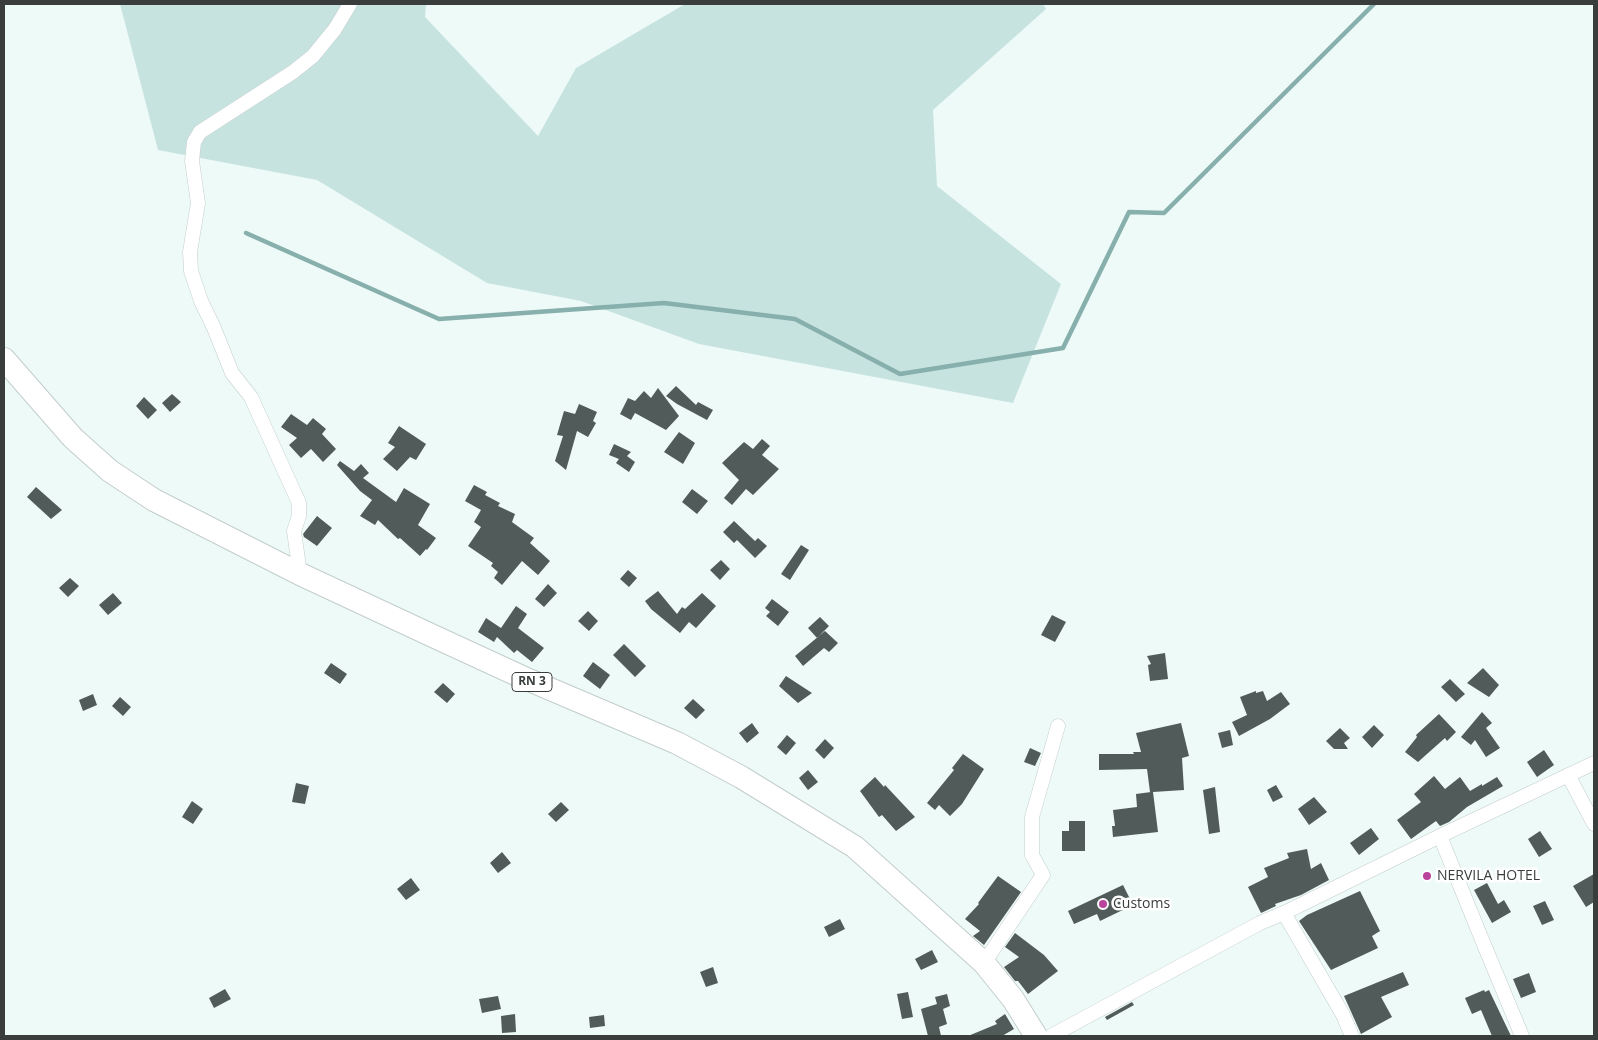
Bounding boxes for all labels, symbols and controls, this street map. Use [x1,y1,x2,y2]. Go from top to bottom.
road number: RN 3 [512,672,552,692]
place label: NERVILA HOTEL [1437,868,1540,884]
marker: NERVILA HOTEL [1421,870,1433,882]
place label: Customs [1113,896,1170,912]
marker: Customs [1097,898,1109,910]

